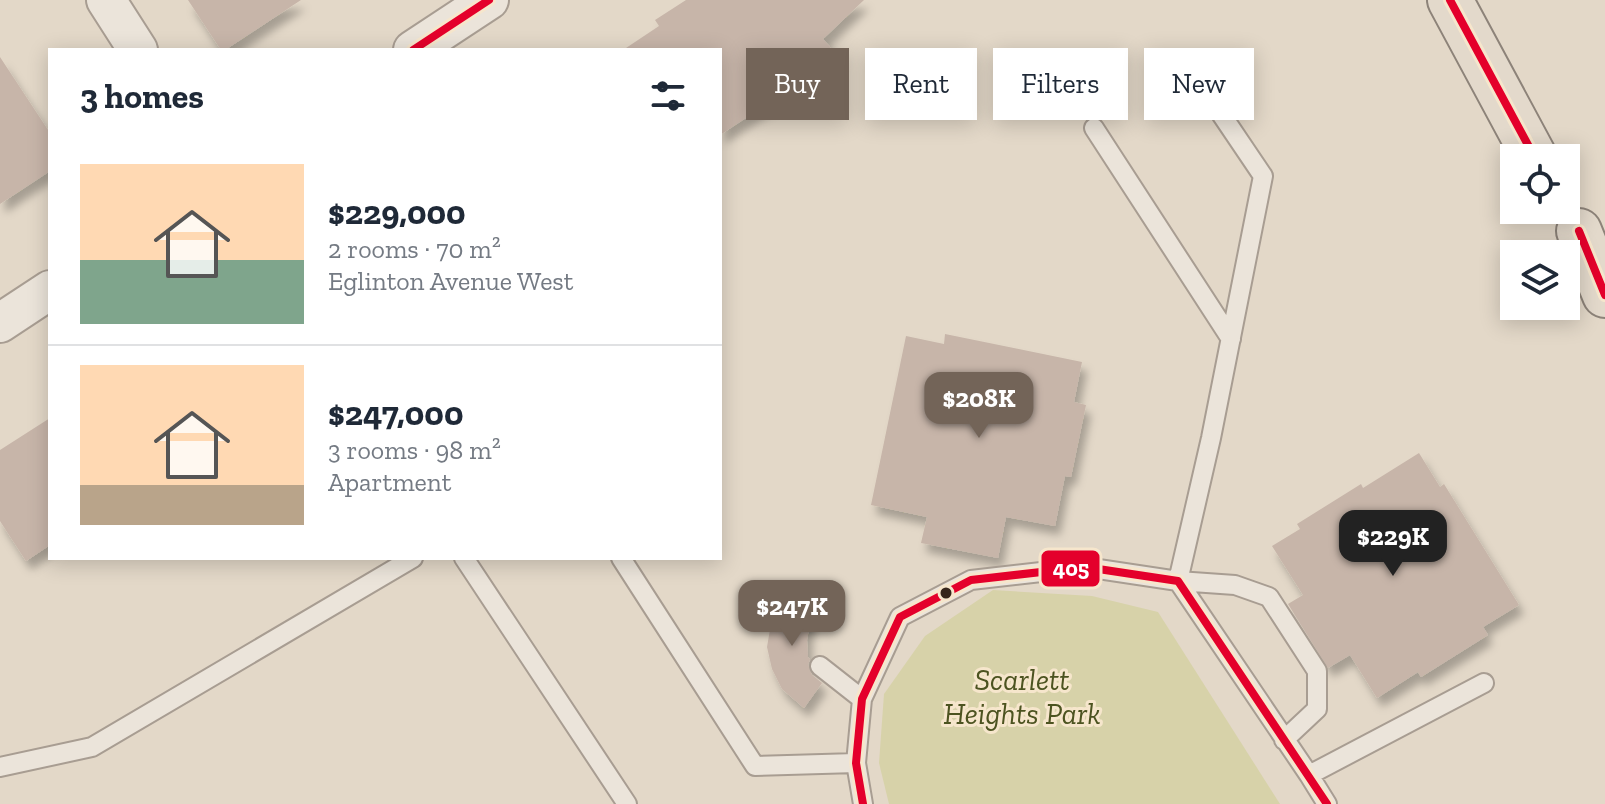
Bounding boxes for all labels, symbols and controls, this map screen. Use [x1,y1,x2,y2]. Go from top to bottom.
chip: Buy [746,48,849,120]
chip: Rent [865,48,977,120]
chip: Filters [993,48,1128,120]
chip: New [1144,48,1254,120]
icon: filters [646,74,690,118]
text: 3 homes [80,76,204,117]
map controls [1500,144,1580,320]
button: locate [1500,144,1580,224]
text: $229,000 [328,192,466,233]
icon: home [144,196,240,292]
text: 2 rooms · 70 m² [328,233,501,265]
button: layers [1500,240,1580,320]
text: Eglinton Avenue West [328,265,573,297]
pin: $208K [923,372,1035,440]
text: $208K [942,382,1016,414]
text: $247,000 [328,393,464,434]
icon: home [144,397,240,493]
text: 3 rooms · 98 m² [328,434,501,466]
text: Apartment [328,466,451,498]
pin: $229K [1337,510,1449,578]
text: $229K [1357,520,1429,552]
line badge: 405 [1040,549,1101,588]
text: 405 [1053,555,1089,582]
pin: $247K [736,580,848,648]
unlabelled marker [938,585,954,601]
text: $247K [756,590,828,622]
park label: Scarlett Heights Park [943,662,1101,732]

